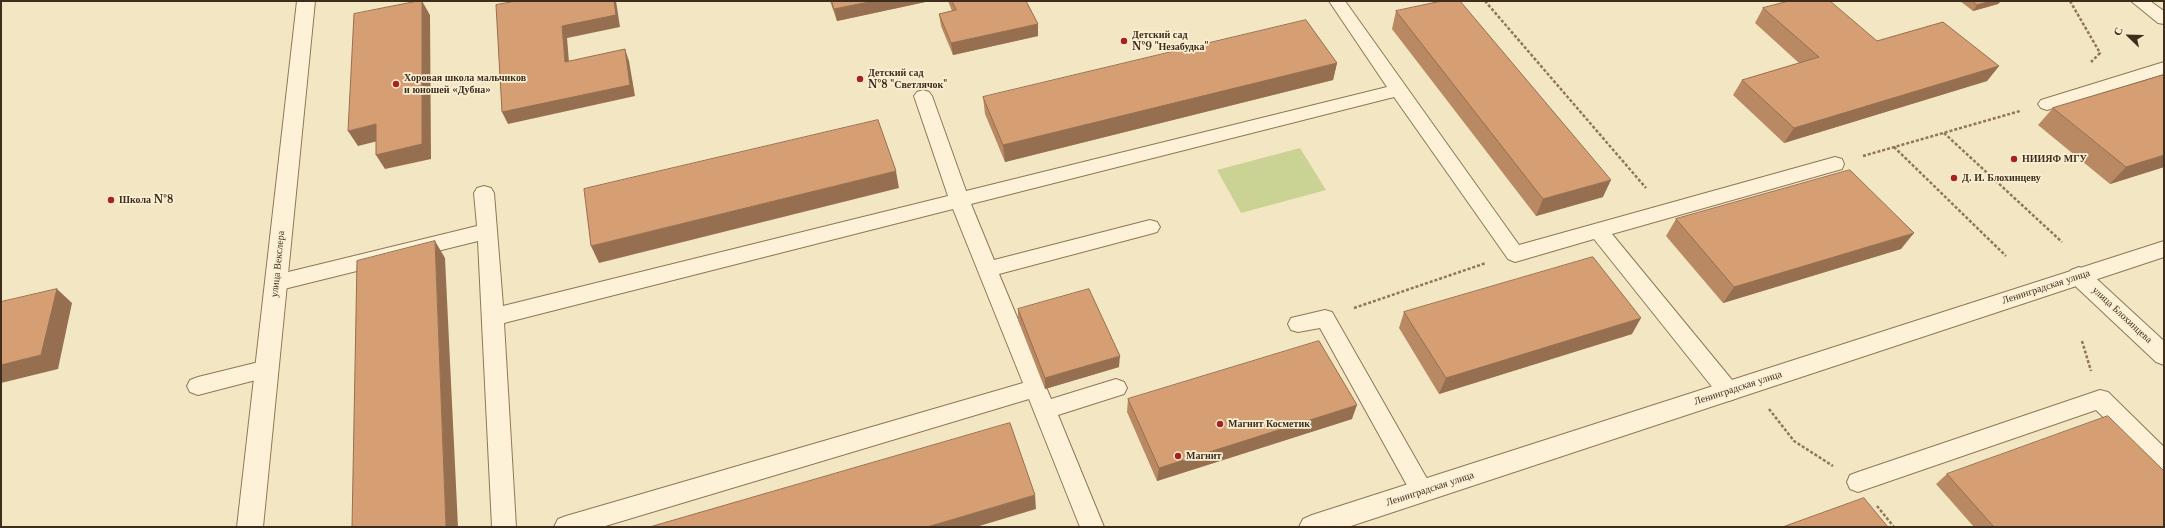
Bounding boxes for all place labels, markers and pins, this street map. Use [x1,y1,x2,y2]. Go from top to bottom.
place label: Детский сад №9 "Незабудка" [1132,29,1208,52]
marker: Детский сад №9 "Незабудка" [1119,36,1129,46]
place label: Детский сад №8 "Светлячок" [868,67,947,90]
place label: Хоровая школа мальчиков и юношей «Дубна» [404,72,526,96]
marker: Детский сад №8 "Светлячок" [855,74,865,84]
marker: Хоровая школа мальчиков и юношей «Дубна» [391,79,401,89]
place label: НИИЯФ МГУ [2022,153,2087,165]
marker: НИИЯФ МГУ [2009,154,2019,164]
place label: Д. И. Блохинцеву [1962,172,2041,184]
marker: Д. И. Блохинцеву [1949,173,1959,183]
place label: Школа №8 [119,194,173,206]
marker: Школа №8 [106,195,116,205]
place label: Магнит Косметик [1228,418,1310,430]
marker: Магнит Косметик [1215,419,1225,429]
place label: Магнит [1186,450,1221,462]
marker: Магнит [1173,451,1183,461]

